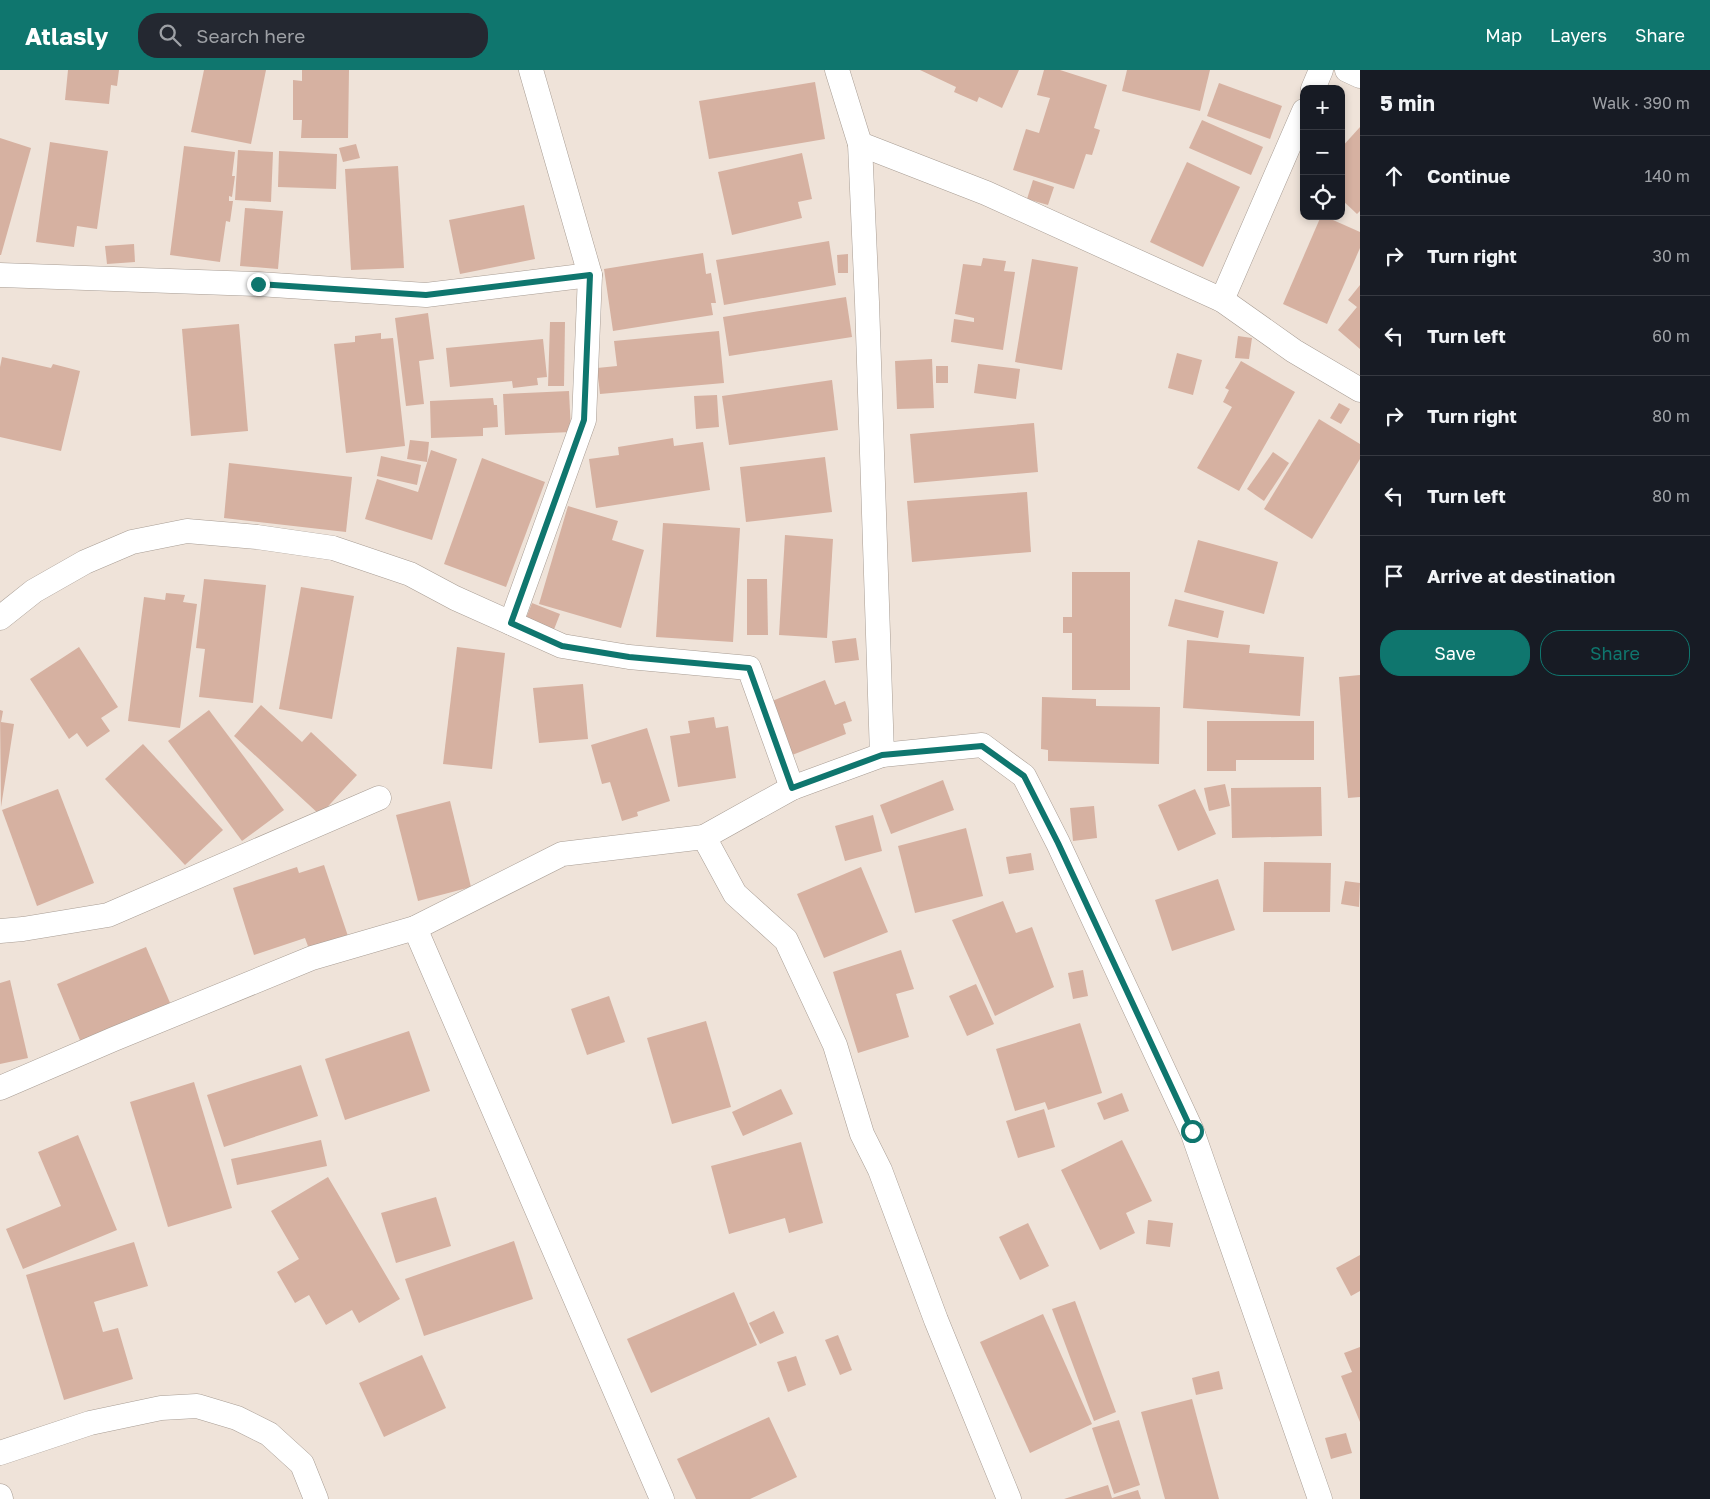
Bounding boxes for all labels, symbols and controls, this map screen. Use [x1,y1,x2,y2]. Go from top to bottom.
search box [138,13,488,58]
text: Atlasly [25,21,108,50]
icon: search [156,21,184,49]
text: Search here [196,24,305,47]
text: Map [1485,24,1522,46]
text: Layers [1550,24,1607,46]
text: Share [1635,24,1685,46]
map controls [1300,85,1345,220]
button: + [1300,85,1345,130]
text: 5 min [1380,90,1435,116]
text: Walk · 390 m [1592,93,1690,113]
button: − [1300,130,1345,175]
icon: ahead [1380,162,1408,190]
text: Continue [1427,164,1510,187]
text: 140 m [1644,166,1690,186]
button: locate [1300,175,1345,220]
icon: right [1380,242,1408,270]
text: Turn right [1427,244,1517,267]
text: 30 m [1653,246,1690,266]
route end [247,273,270,296]
icon: left [1380,322,1408,350]
text: Turn left [1427,324,1506,347]
text: 60 m [1652,326,1690,346]
icon: right [1380,402,1408,430]
text: Turn right [1427,404,1517,427]
text: 80 m [1652,406,1690,426]
icon: left [1380,482,1408,510]
text: Turn left [1427,484,1506,507]
text: 80 m [1652,486,1690,506]
icon: arrive [1380,562,1408,590]
text: Arrive at destination [1427,564,1615,587]
button: Save [1380,630,1530,676]
button: Share [1540,630,1690,676]
route start [1181,1120,1204,1143]

